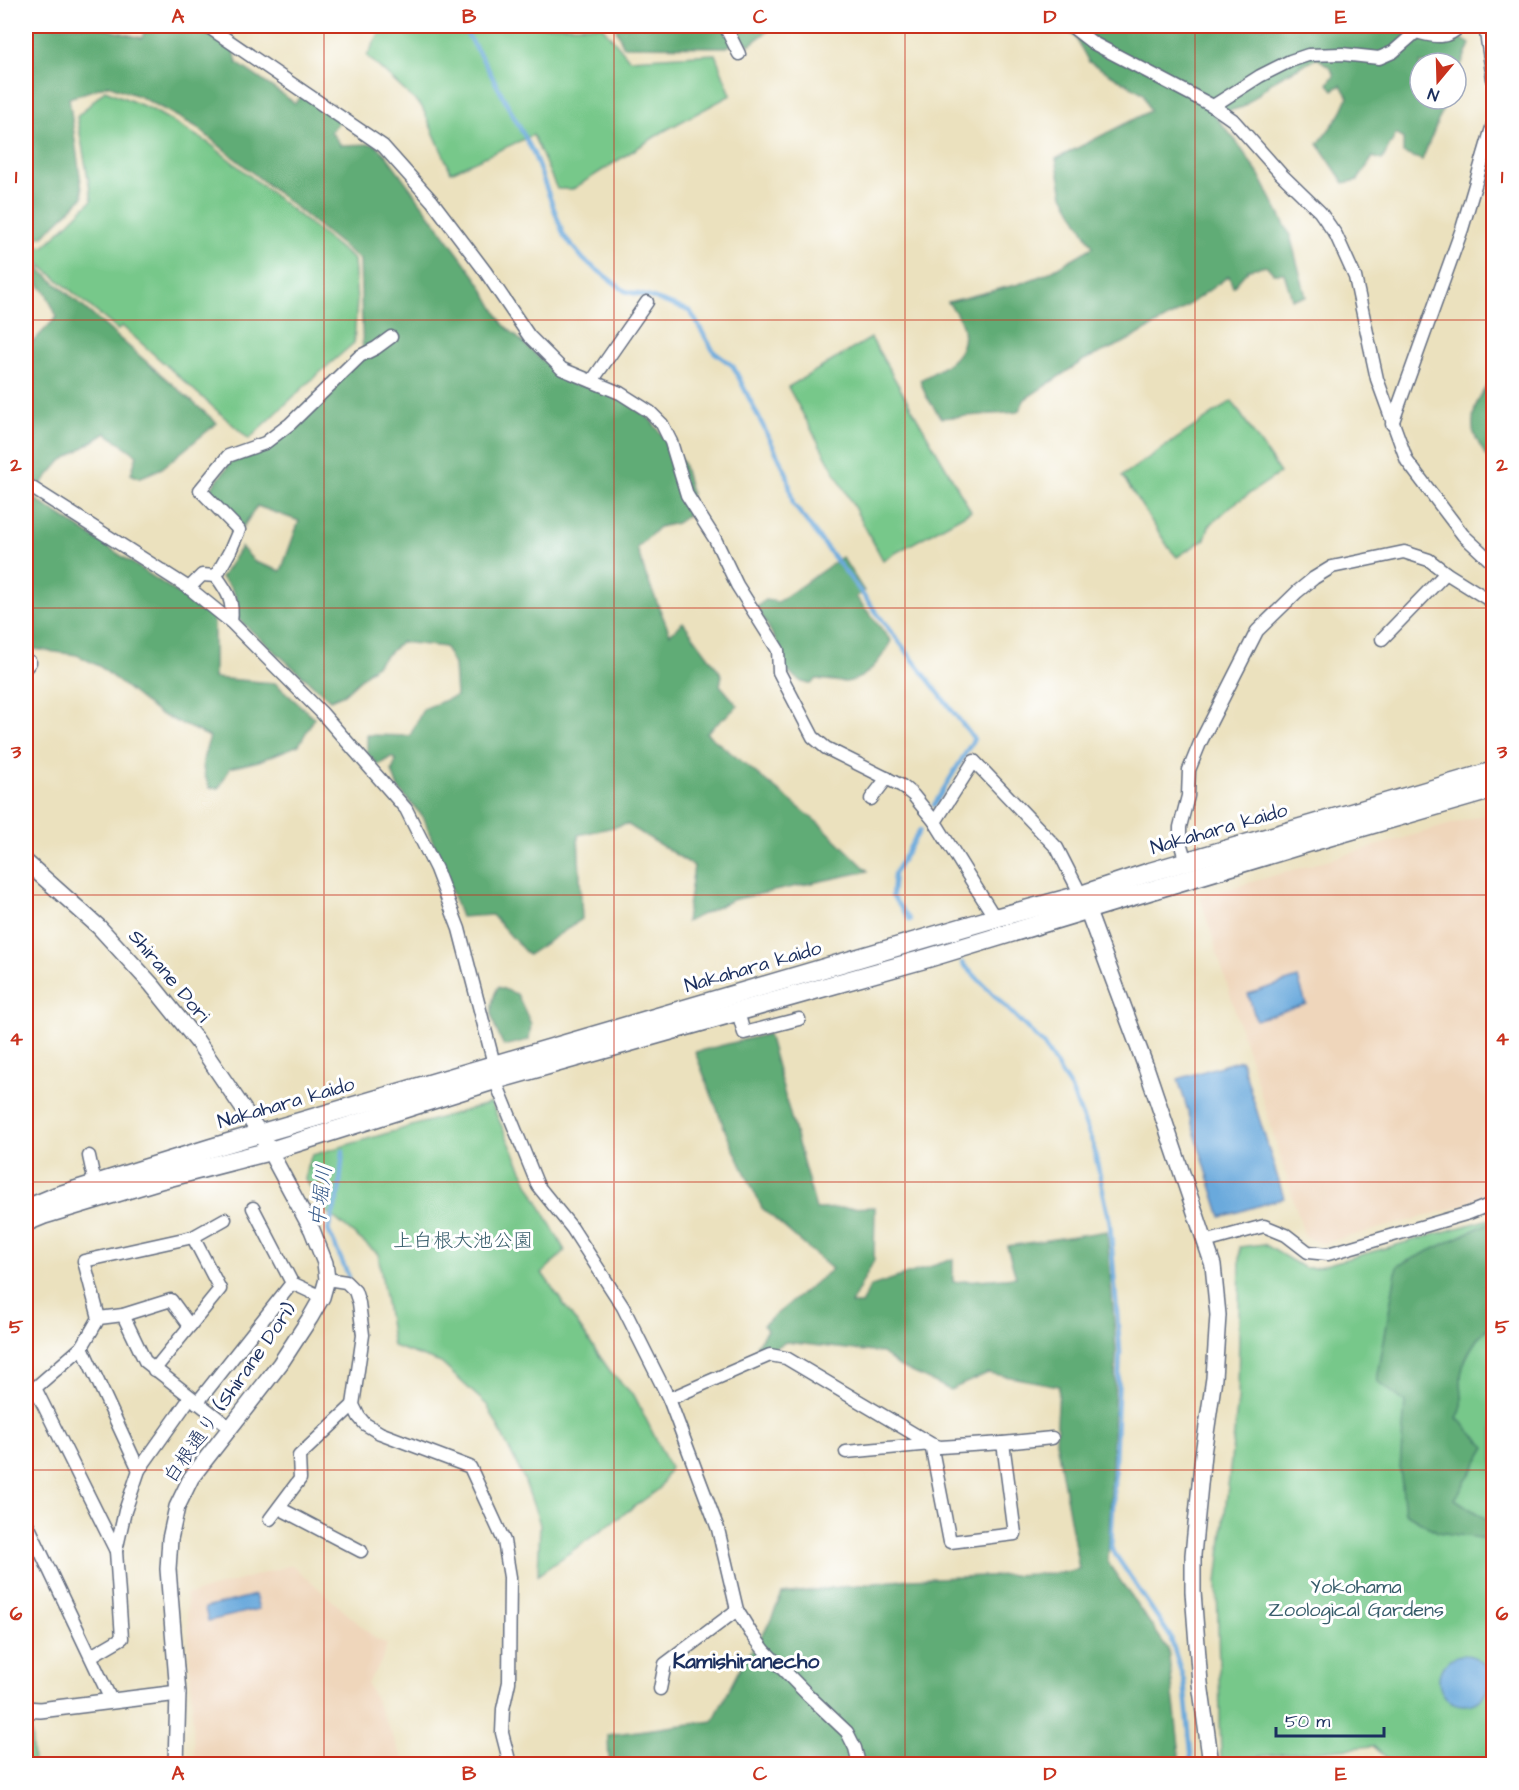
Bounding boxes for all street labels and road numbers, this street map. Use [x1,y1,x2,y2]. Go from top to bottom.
street label: Nakahara kaido [1147,796,1291,862]
street label: Shirane Dori [122,923,216,1029]
street label: Nakahara kaido [681,934,825,1000]
street label: Nakahara kaido [214,1070,358,1136]
street label: 白根通り (Shirane Dori) [157,1297,303,1489]

